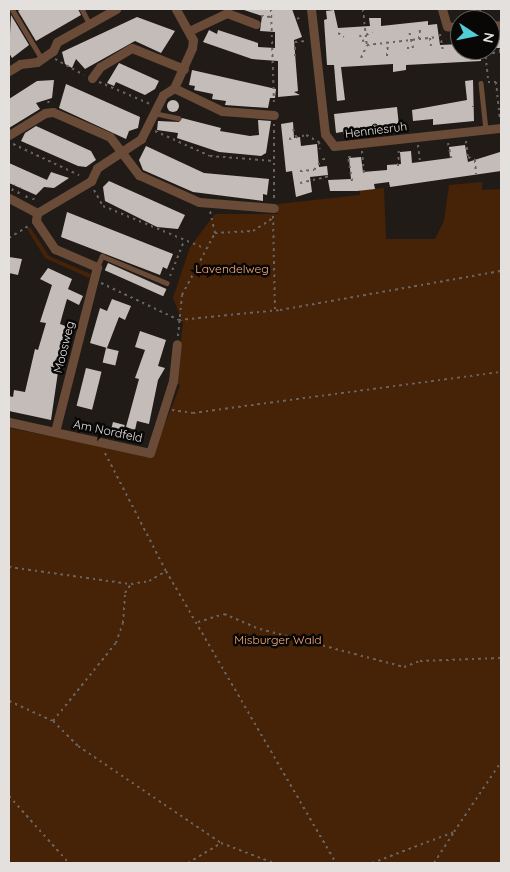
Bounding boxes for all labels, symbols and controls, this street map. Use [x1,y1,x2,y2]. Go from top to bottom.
north arrow [450,10,500,60]
text: N [479,31,499,44]
street label: Henniesruh [344,119,408,141]
park label: Lavendelweg [195,262,269,276]
street label: Moosweg [51,319,77,375]
street label: Am Nordfeld [72,417,144,445]
park label: Misburger Wald [234,633,322,647]

